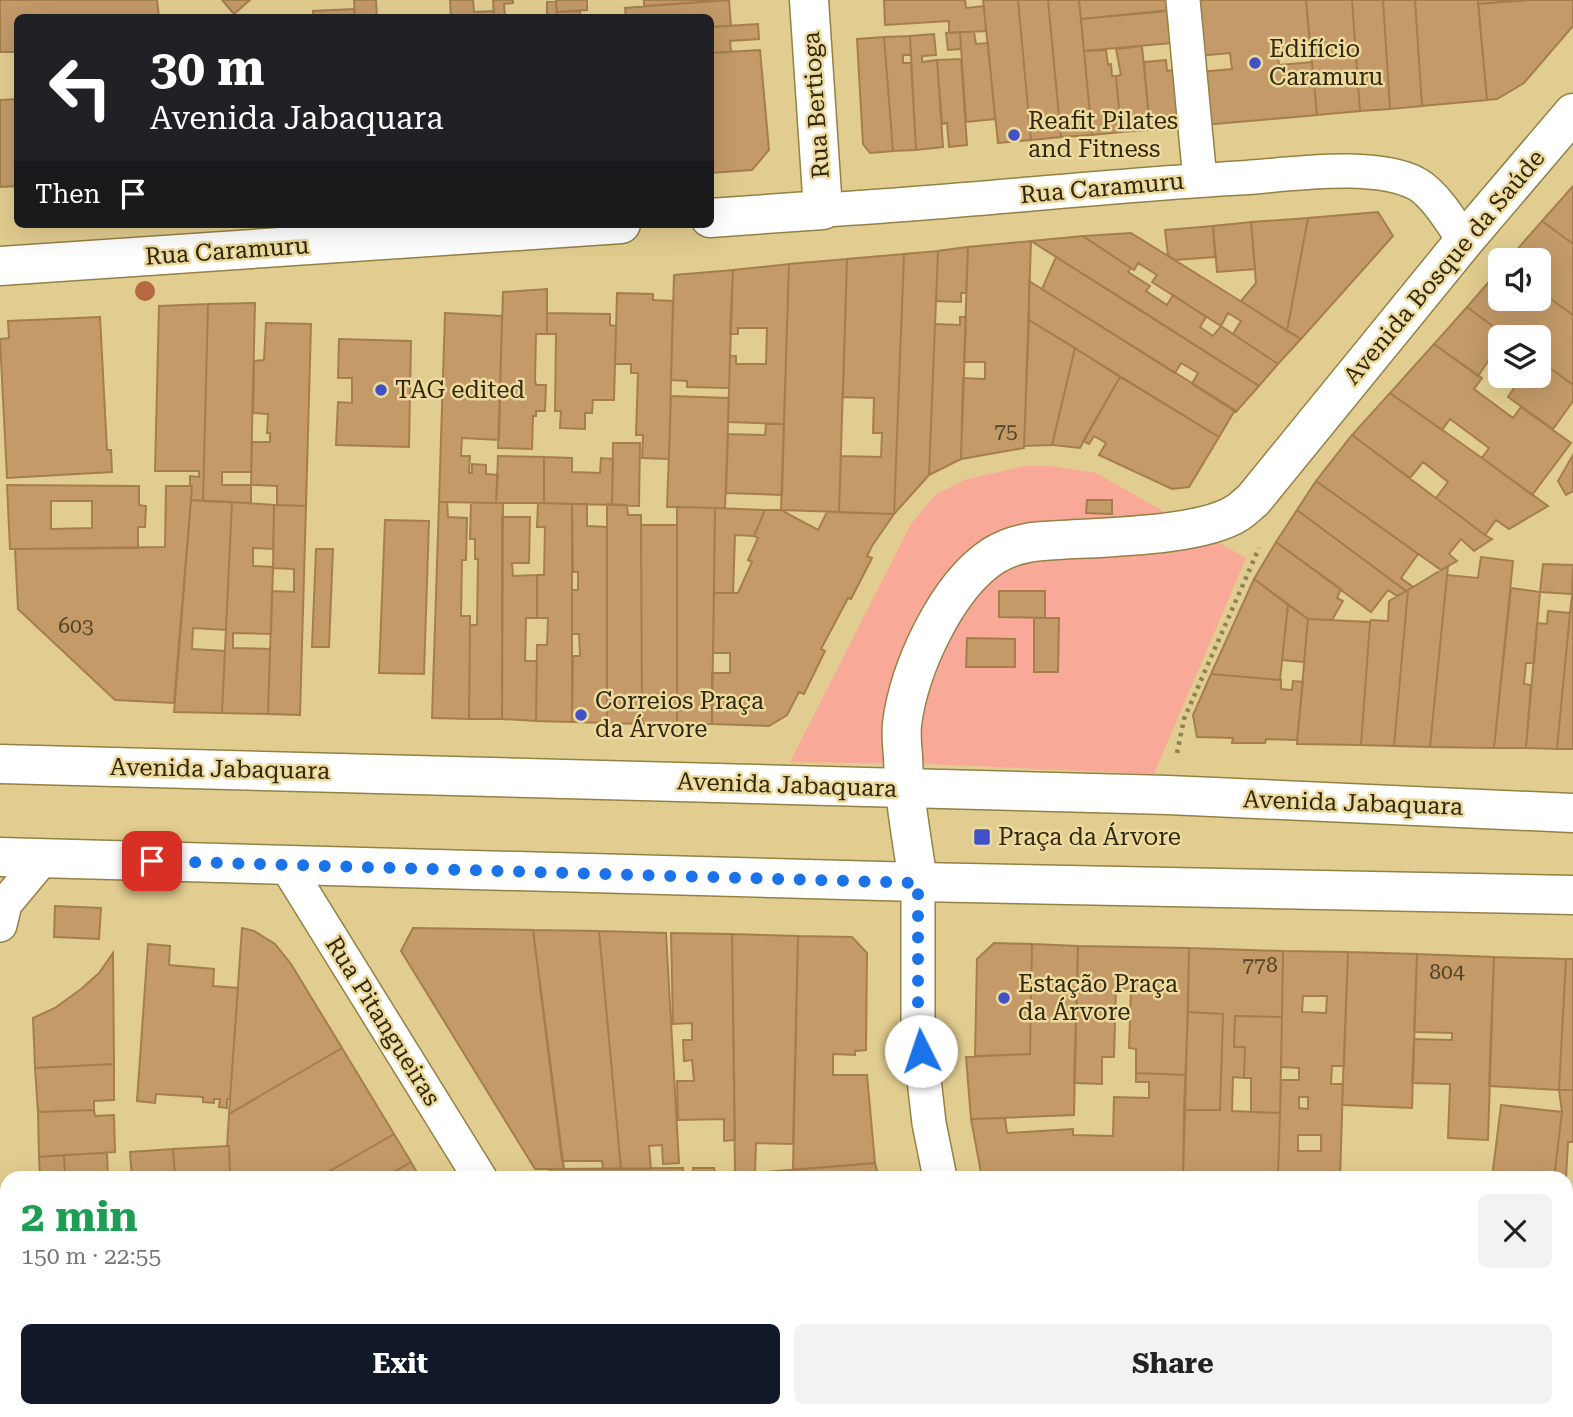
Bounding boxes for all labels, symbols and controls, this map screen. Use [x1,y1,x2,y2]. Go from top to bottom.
street label: Rua Bertioga [797,31,835,179]
place label: Edifício Caramuru [1269,35,1383,91]
text: 30 m [150,40,265,97]
icon: left [35,42,126,133]
marker: Edifício Caramuru [1247,55,1263,71]
text: Avenida Jabaquara [150,99,443,137]
place label: Reafit Pilates and Fitness [1028,107,1178,163]
marker: Reafit Pilates and Fitness [1006,127,1022,143]
street label: Avenida Bosque da Saúde [1338,144,1550,390]
street label: Rua Caramuru [1019,167,1185,209]
icon: arrive [114,175,152,213]
text: Then [35,179,100,209]
street label: Rua Caramuru [144,231,310,271]
map controls [1488,248,1551,388]
button: sound [1488,248,1551,311]
button: layers [1488,325,1551,388]
place label: TAG edited [395,376,525,404]
marker: TAG edited [373,382,389,398]
house number: 75 [994,419,1018,443]
house number: 603 [58,614,94,638]
place label: Correios Praça da Árvore [595,687,764,743]
marker: Correios Praça da Árvore [573,707,589,723]
street label: Avenida Jabaquara [110,753,330,785]
street label: Avenida Jabaquara [677,767,897,803]
street label: Avenida Jabaquara [1243,785,1463,821]
place label: Praça da Árvore [998,822,1181,851]
marker: Praça da Árvore [972,827,992,847]
pin [122,831,182,891]
icon: arrive [133,842,171,880]
street label: Rua Pitangueiras [320,931,446,1111]
house number: 778 [1242,953,1278,977]
house number: 804 [1429,960,1465,984]
place label: Estação Praça da Árvore [1018,970,1178,1026]
marker: Estação Praça da Árvore [996,990,1012,1006]
position arrow [884,1014,958,1088]
text: 2 min [21,1192,138,1241]
button: close [1478,1194,1552,1268]
text: 150 m · 22:55 [21,1243,161,1270]
button: Exit [21,1324,780,1404]
button: Share [794,1324,1552,1404]

